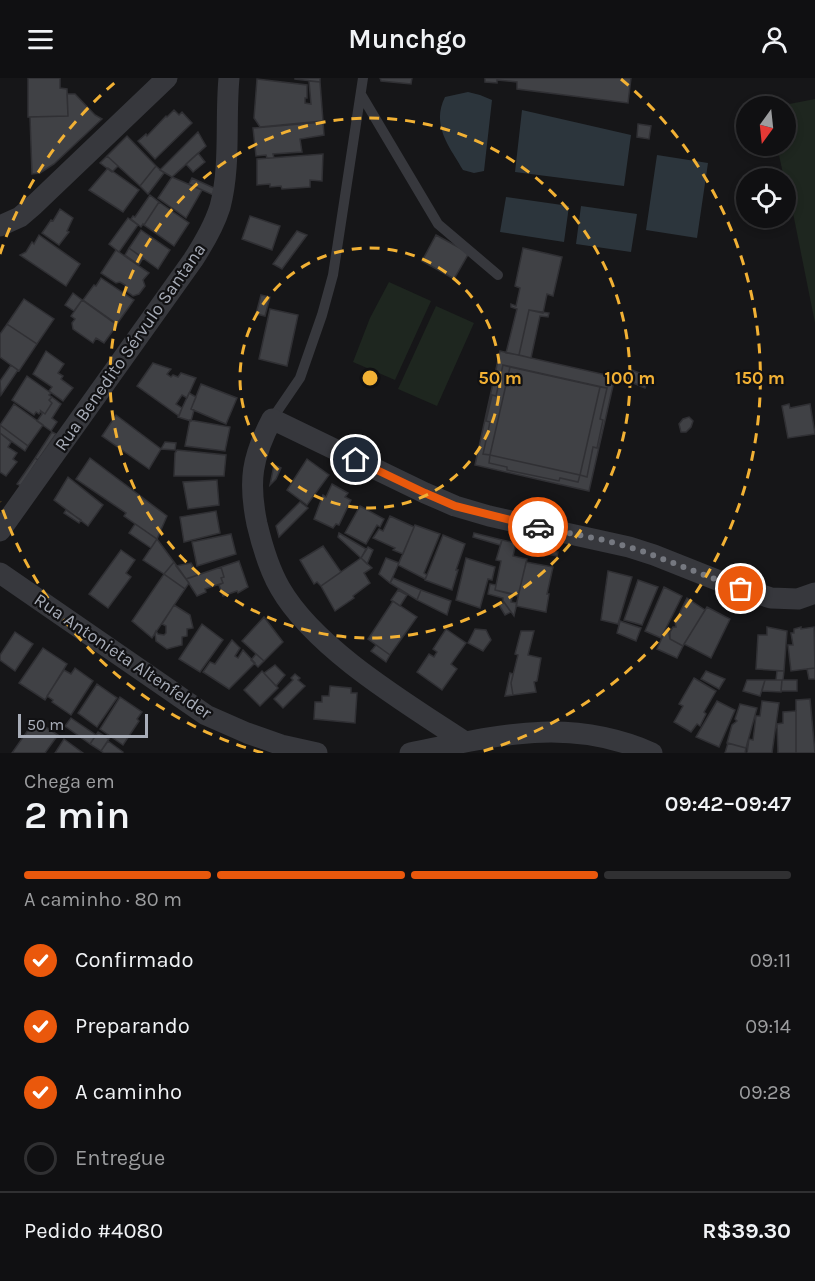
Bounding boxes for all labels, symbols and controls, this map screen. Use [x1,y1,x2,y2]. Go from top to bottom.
icon: menu [24,23,57,56]
text: Munchgo [348,23,467,55]
icon: person [758,23,791,56]
north arrow [736,96,796,156]
map controls [736,96,796,228]
button: locate [736,168,796,228]
street label: Rua Benedito Sérvulo Santana [50,239,210,455]
text: 50 m [478,367,522,389]
text: 100 m [605,367,655,389]
text: 150 m [735,367,785,389]
centre of rings [360,368,380,388]
pin [330,434,381,485]
icon: home [339,443,372,476]
courier [508,497,568,557]
icon: car [522,511,555,544]
pin [715,563,766,614]
icon: bag [724,572,757,605]
street label: Rua Antonieta Altenfelder [30,588,216,724]
scale bar [18,711,148,738]
text: 50 m [27,715,64,734]
text: Chega em [24,770,115,793]
text: 09:42–09:47 [665,791,791,817]
text: 2 min [24,792,130,838]
text: A caminho · 80 m [24,888,182,911]
icon: check [24,944,57,977]
text: Confirmado [75,947,194,973]
text: 09:11 [750,949,791,972]
icon: check [24,1010,57,1043]
text: Preparando [75,1013,190,1039]
text: 09:14 [745,1015,791,1038]
icon: check [24,1076,57,1109]
text: A caminho [75,1079,182,1105]
text: 09:28 [739,1081,791,1104]
text: Entregue [75,1145,165,1171]
text: Pedido #4080 [24,1218,163,1244]
text: R$39.30 [702,1218,791,1244]

